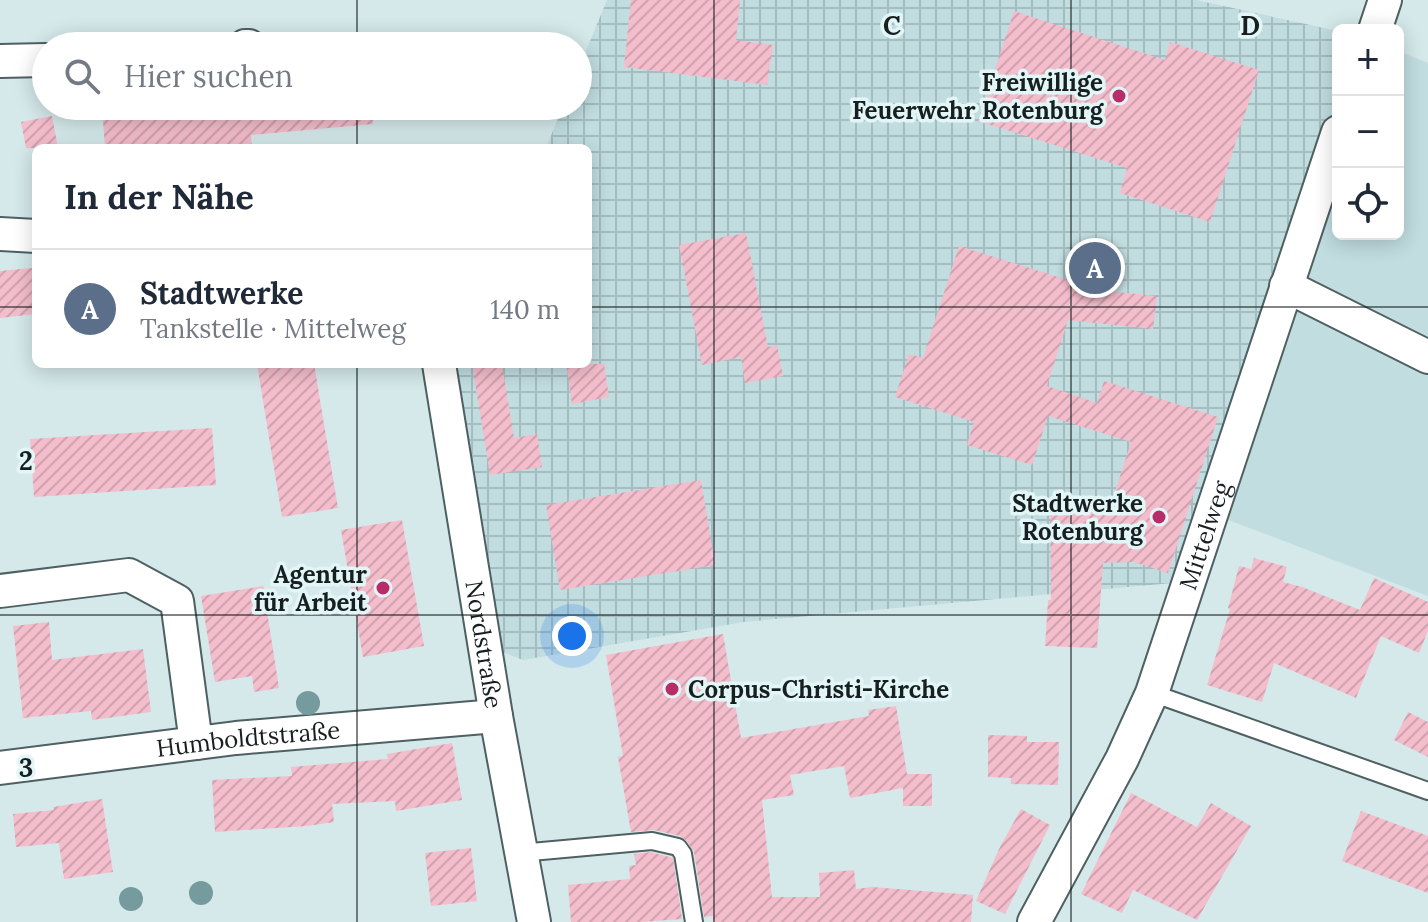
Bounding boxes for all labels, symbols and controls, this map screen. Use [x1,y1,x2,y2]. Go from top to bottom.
text: C [883,9,901,42]
text: D [1240,9,1260,42]
map controls [1332,24,1404,240]
button: + [1332,24,1404,96]
search box [32,32,592,120]
icon: search [60,54,104,98]
text: Hier suchen [124,57,293,95]
place label: Freiwillige Feuerwehr Rotenburg [852,67,1105,126]
marker: Freiwillige Feuerwehr Rotenburg [1110,87,1128,105]
button: − [1332,96,1404,168]
button: locate [1332,168,1404,240]
text: In der Nähe [64,175,254,218]
pin: A [1069,238,1121,298]
text: Stadtwerke [140,274,304,312]
text: A [81,293,99,326]
text: 140 m [490,293,560,326]
text: Tankstelle · Mittelweg [140,312,406,345]
text: 2 [19,444,33,477]
street label: Mittelweg [1172,476,1237,594]
place label: Stadtwerke Rotenburg [1012,488,1145,547]
marker: Stadtwerke Rotenburg [1150,508,1168,526]
place label: Agentur für Arbeit [254,559,368,618]
street label: Nordstraße [459,578,510,711]
marker: Agentur für Arbeit [374,579,392,597]
your location [552,616,592,656]
place label: Corpus-Christi-Kirche [688,674,949,705]
marker: Corpus-Christi-Kirche [663,680,681,698]
street label: Humboldtstraße [155,714,341,763]
text: 3 [19,751,33,784]

